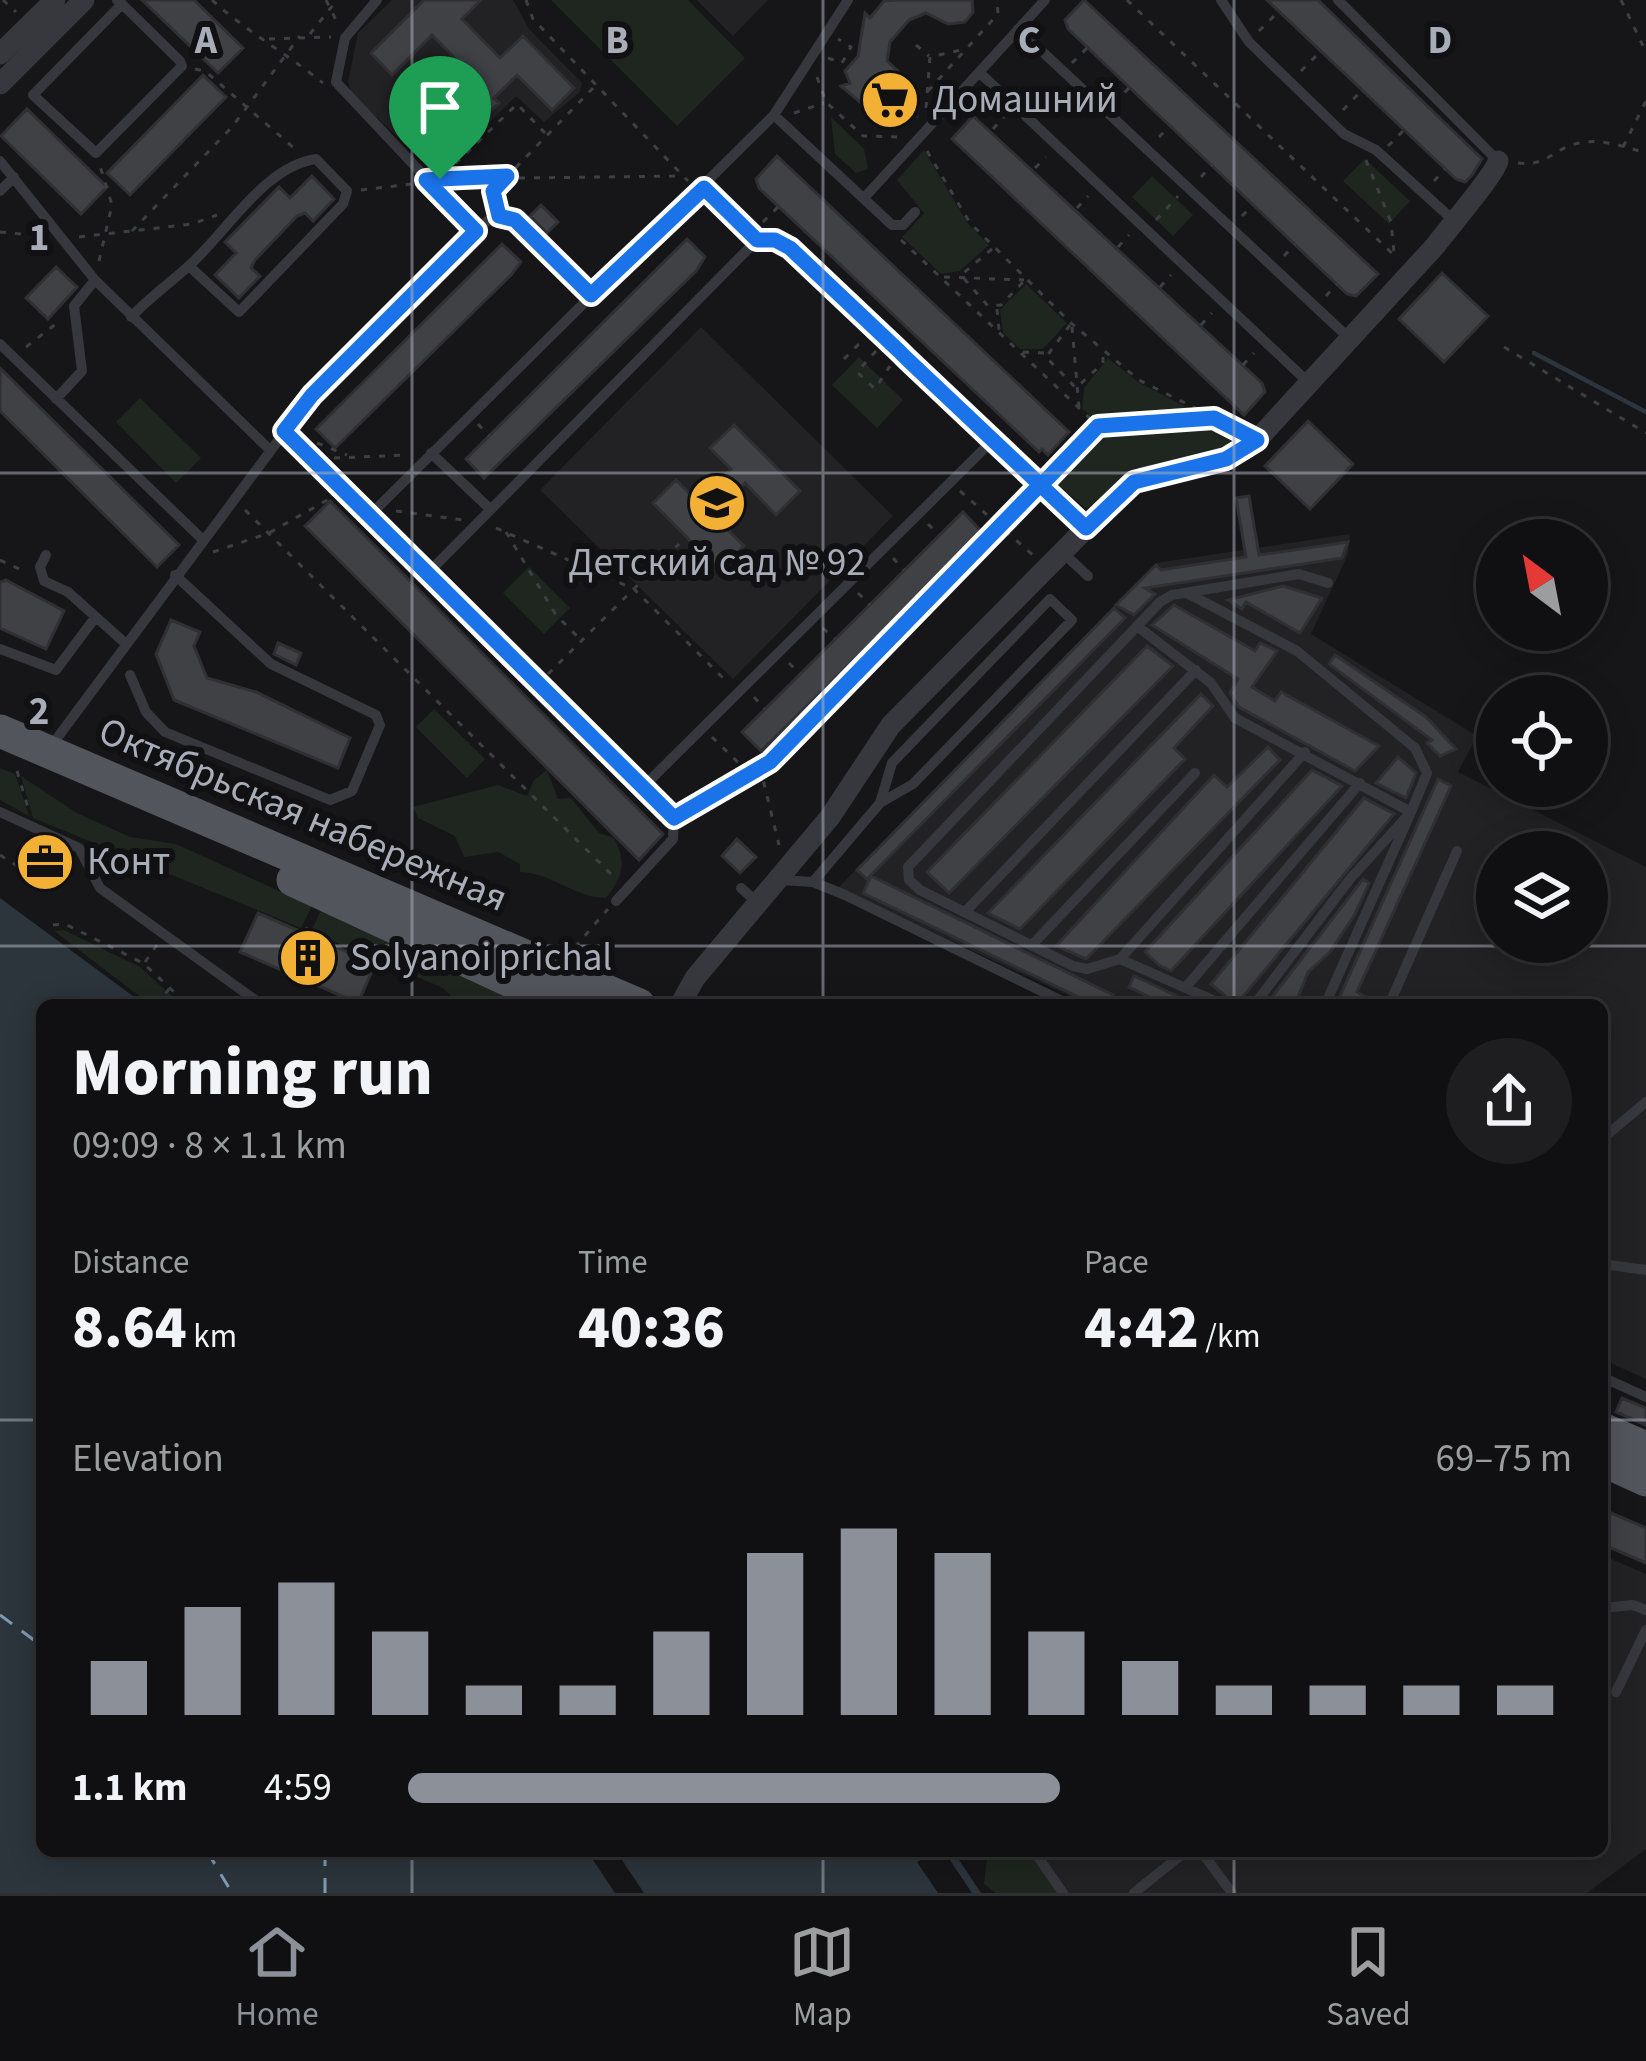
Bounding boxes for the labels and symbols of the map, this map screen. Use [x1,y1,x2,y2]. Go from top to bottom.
text: A [194,13,218,69]
text: B [605,13,629,69]
text: C [1018,13,1040,69]
text: D [1428,13,1452,69]
pin [389,56,491,179]
supermarket icon: Домашний [859,69,921,131]
place label: Домашний [932,72,1118,128]
text: 1 [29,210,49,266]
school or university icon: Детский сад № 92 [686,472,748,534]
north arrow [1476,519,1608,651]
place label: Детский сад № 92 [568,535,866,591]
text: 2 [29,684,49,740]
street label: Октябрьская набережная [90,703,516,927]
office icon: Конт [14,831,76,893]
place label: Конт [87,834,170,890]
building icon: Solyanoi prichal [277,927,339,989]
place label: Solyanoi prichal [350,930,612,986]

